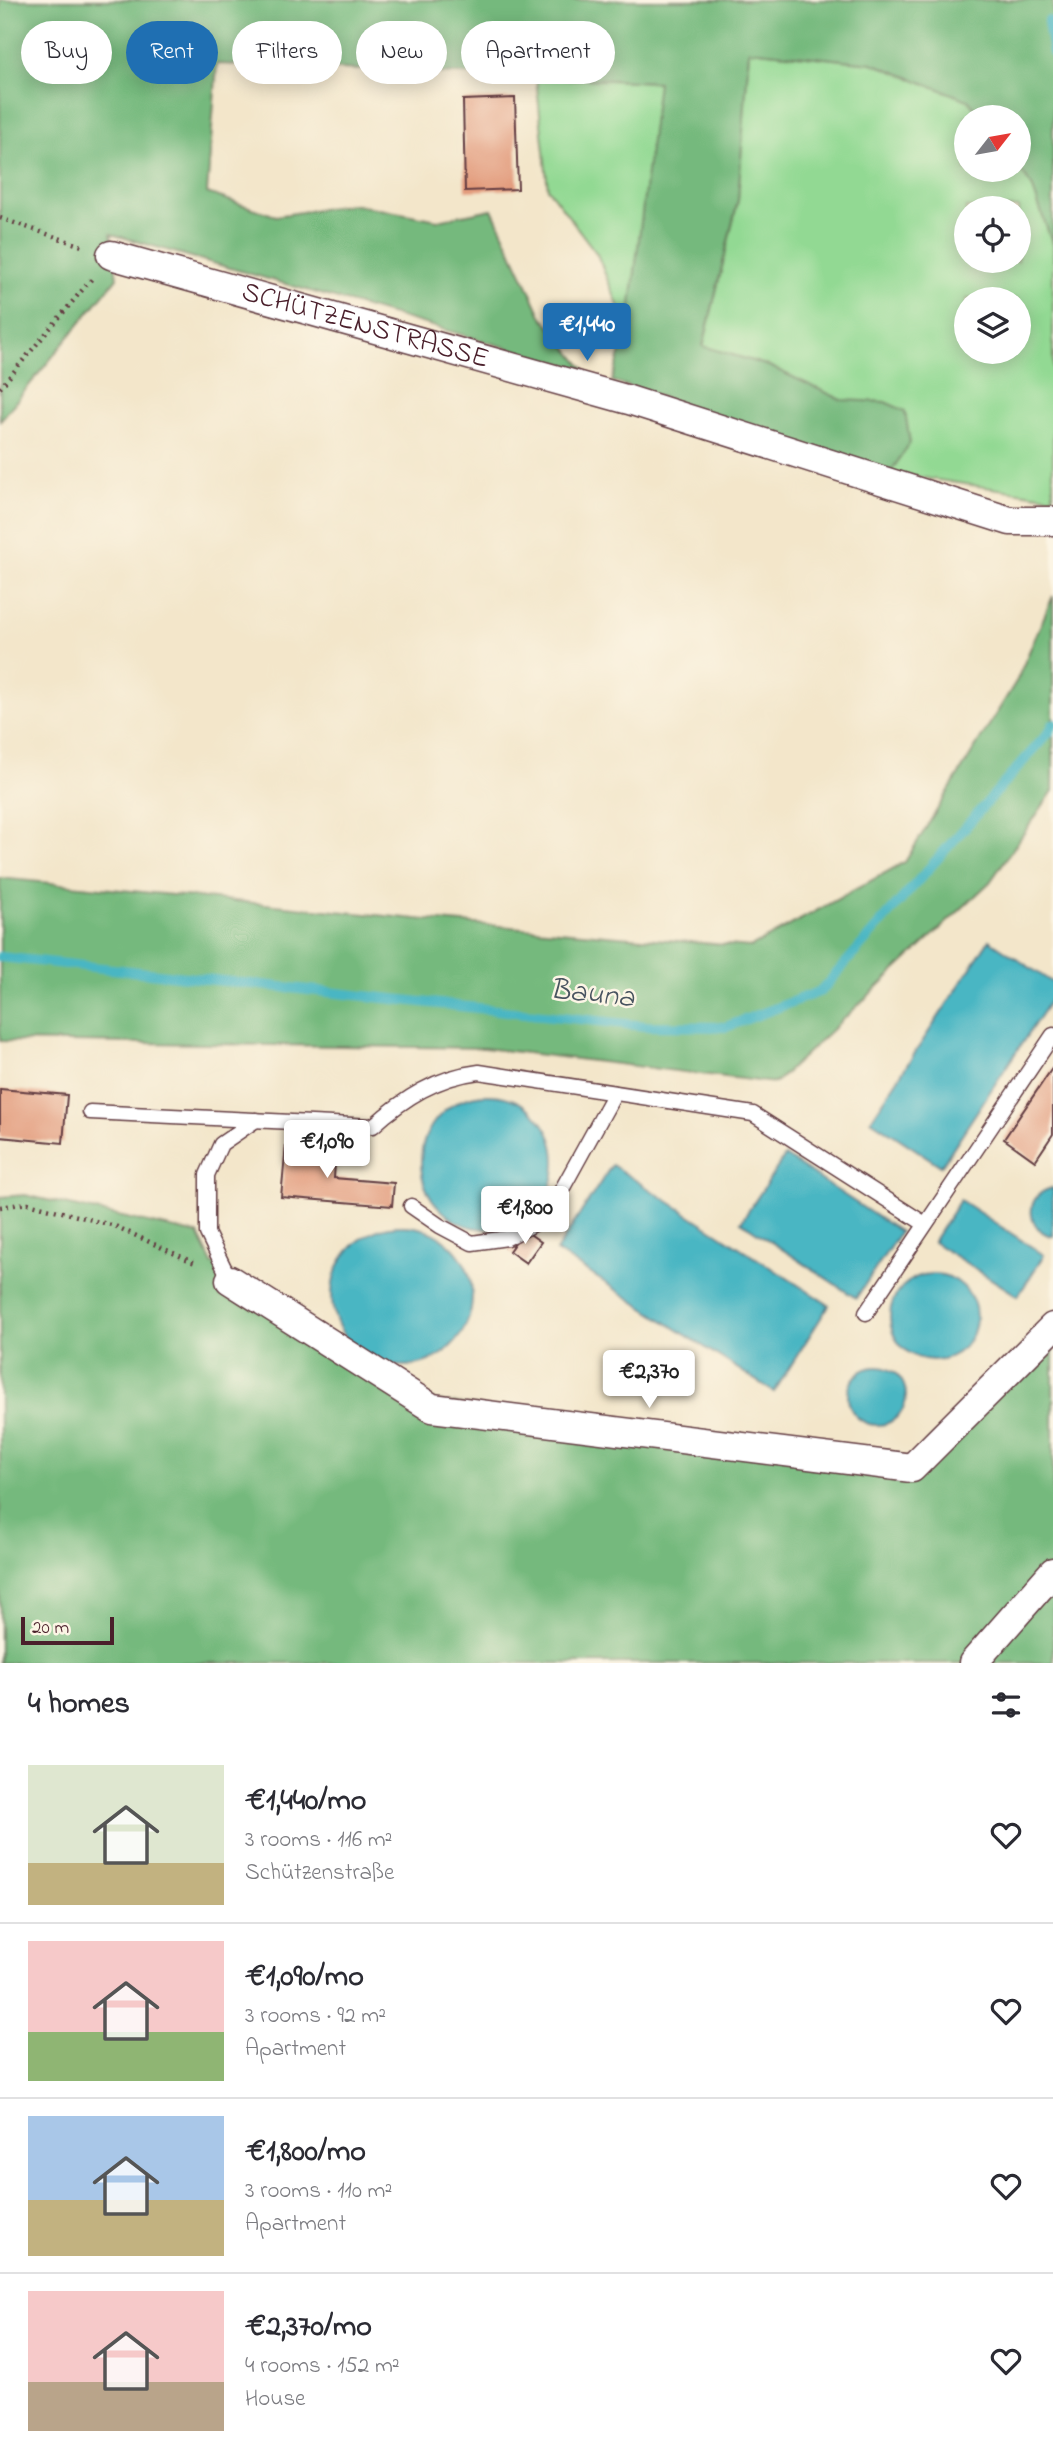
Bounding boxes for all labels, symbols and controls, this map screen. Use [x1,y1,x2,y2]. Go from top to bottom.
chip: Buy [21,21,112,84]
chip: Rent [126,21,218,84]
chip: Filters [232,21,342,84]
chip: New [356,21,447,84]
chip: Apartment [461,21,615,84]
north arrow [954,105,1031,182]
map controls [954,105,1031,364]
button: locate [954,196,1031,273]
street label: SCHÜTZENSTRASSE [237,272,493,380]
button: layers [954,287,1031,364]
pin: €1,440 [530,304,644,363]
text: €1,440 [559,309,615,342]
water label: Bauna [548,969,637,1021]
pin: €1,090 [270,1120,384,1180]
text: €1,090 [300,1126,354,1159]
pin: €1,800 [468,1186,582,1246]
text: €1,800 [497,1192,553,1225]
pin: €2,370 [592,1350,706,1410]
text: €2,370 [619,1356,679,1389]
scale bar [21,1614,114,1646]
text: 20 m [32,1615,69,1642]
text: 4 homes [28,1683,130,1727]
icon: filters [987,1686,1025,1724]
text: €1,440/mo [245,1780,366,1824]
icon: home [84,1793,168,1877]
icon: heart [987,1816,1025,1854]
text: 3 rooms · 116 m² [245,1824,392,1857]
text: Schützenstraße [245,1857,394,1890]
text: €1,090/mo [245,1956,364,2000]
icon: home [84,1969,168,2053]
icon: heart [987,1992,1025,2030]
text: 3 rooms · 92 m² [245,2000,386,2033]
text: Apartment [245,2033,346,2066]
text: €1,800/mo [245,2131,366,2175]
icon: home [84,2144,168,2228]
icon: heart [987,2167,1025,2205]
text: 3 rooms · 110 m² [245,2175,392,2208]
text: Apartment [245,2208,346,2241]
text: €2,370/mo [245,2306,372,2350]
icon: home [84,2319,168,2403]
icon: heart [987,2342,1025,2380]
text: 4 rooms · 152 m² [245,2350,400,2383]
text: House [245,2383,305,2416]

